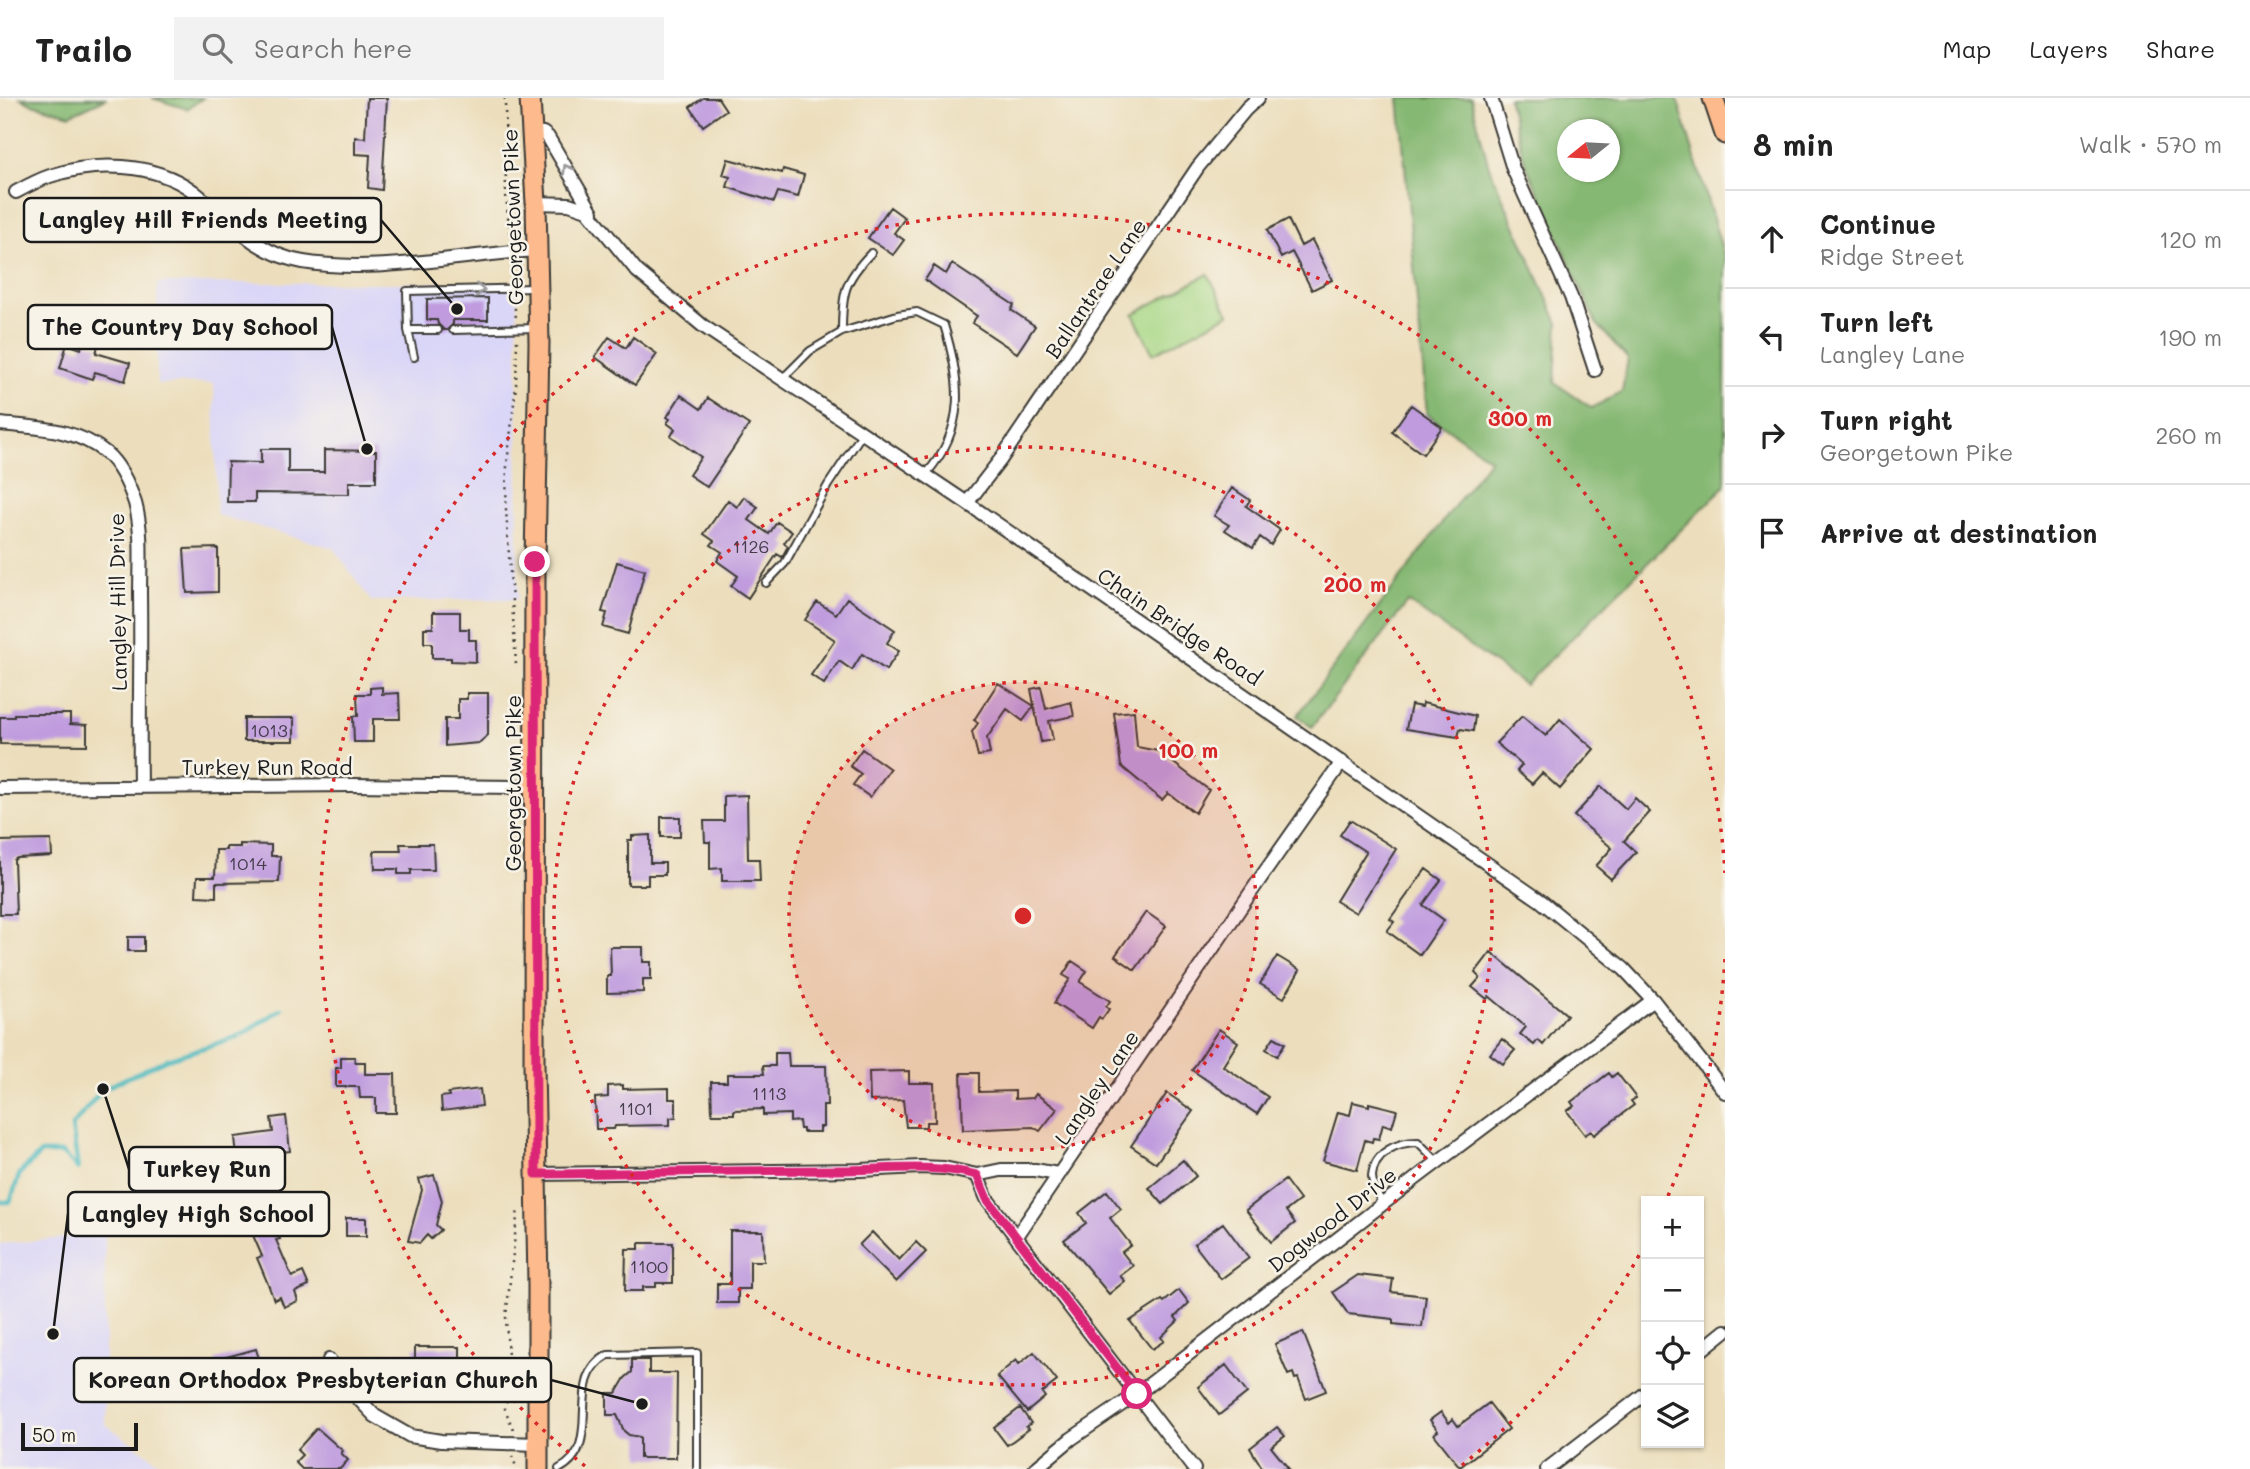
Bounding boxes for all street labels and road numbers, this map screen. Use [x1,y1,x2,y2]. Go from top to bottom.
street label: Georgetown Pike [495,128,529,306]
street label: Ballantrae Lane [1038,213,1152,363]
street label: Langley Hill Drive [102,513,132,691]
street label: Chain Bridge Road [1093,561,1267,691]
street label: Georgetown Pike [499,695,526,871]
street label: Turkey Run Road [181,753,353,780]
street label: Langley Lane [1048,1024,1144,1150]
street label: Dogwood Drive [1262,1160,1402,1278]

